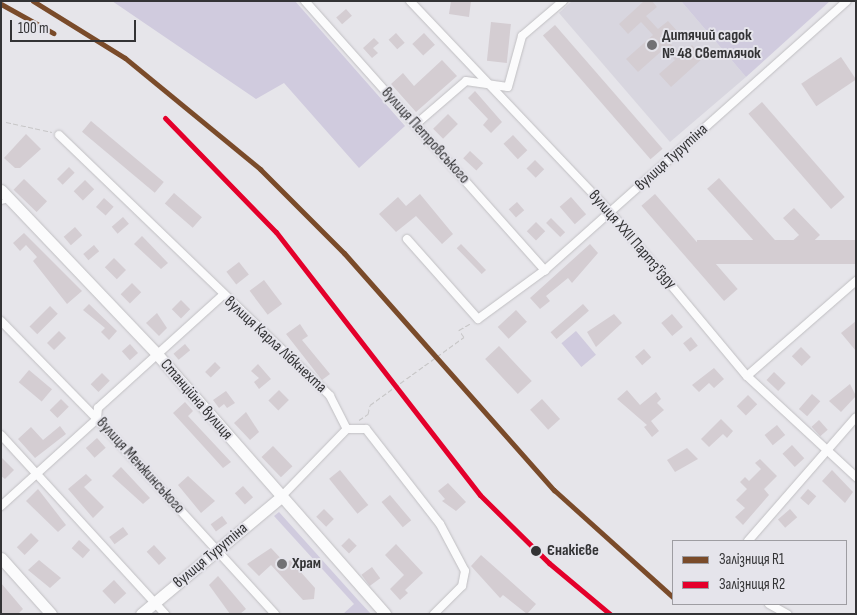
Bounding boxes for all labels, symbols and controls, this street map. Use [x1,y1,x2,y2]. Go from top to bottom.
scale bar [12,10,139,42]
text: 100 m [18,19,49,38]
place label: Дитячий садок № 48 Светлячок [662,26,761,64]
marker: Дитячий садок № 48 Светлячок [646,39,658,51]
street label: вулиця Петровського [377,84,473,188]
street label: вулиця Турутіна [632,120,712,196]
street label: вулиця XXII Партз'їзду [584,187,680,293]
street label: вулиця Карла Лібкнехта [220,293,330,397]
street label: Станційна вулиця [156,356,236,444]
street label: вулиця Менжинського [92,414,188,518]
street label: вулиця Турутіна [170,519,252,593]
legend [672,540,847,605]
place label: Єнакієве [547,541,599,561]
marker: Єнакієве [529,544,543,558]
text: Залізниця R1 [719,550,784,569]
place label: Храм [292,554,321,574]
marker: Храм [276,558,288,570]
text: Залізниця R2 [719,575,785,594]

